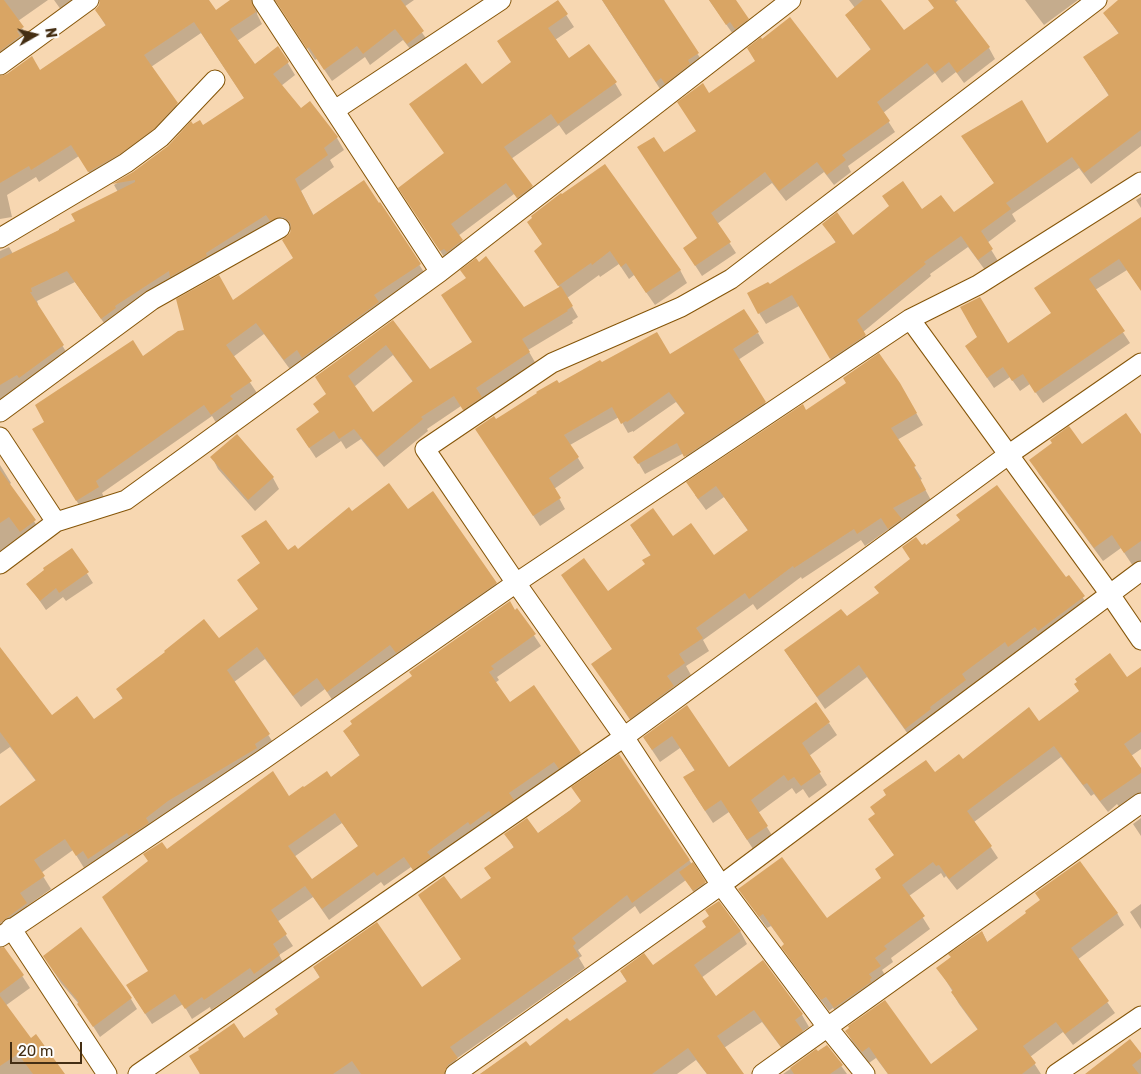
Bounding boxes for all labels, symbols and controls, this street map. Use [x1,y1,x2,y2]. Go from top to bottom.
north arrow [10,10,60,60]
text: N [41,27,59,39]
scale bar [12,1032,85,1064]
text: 20 m [18,1042,53,1060]

